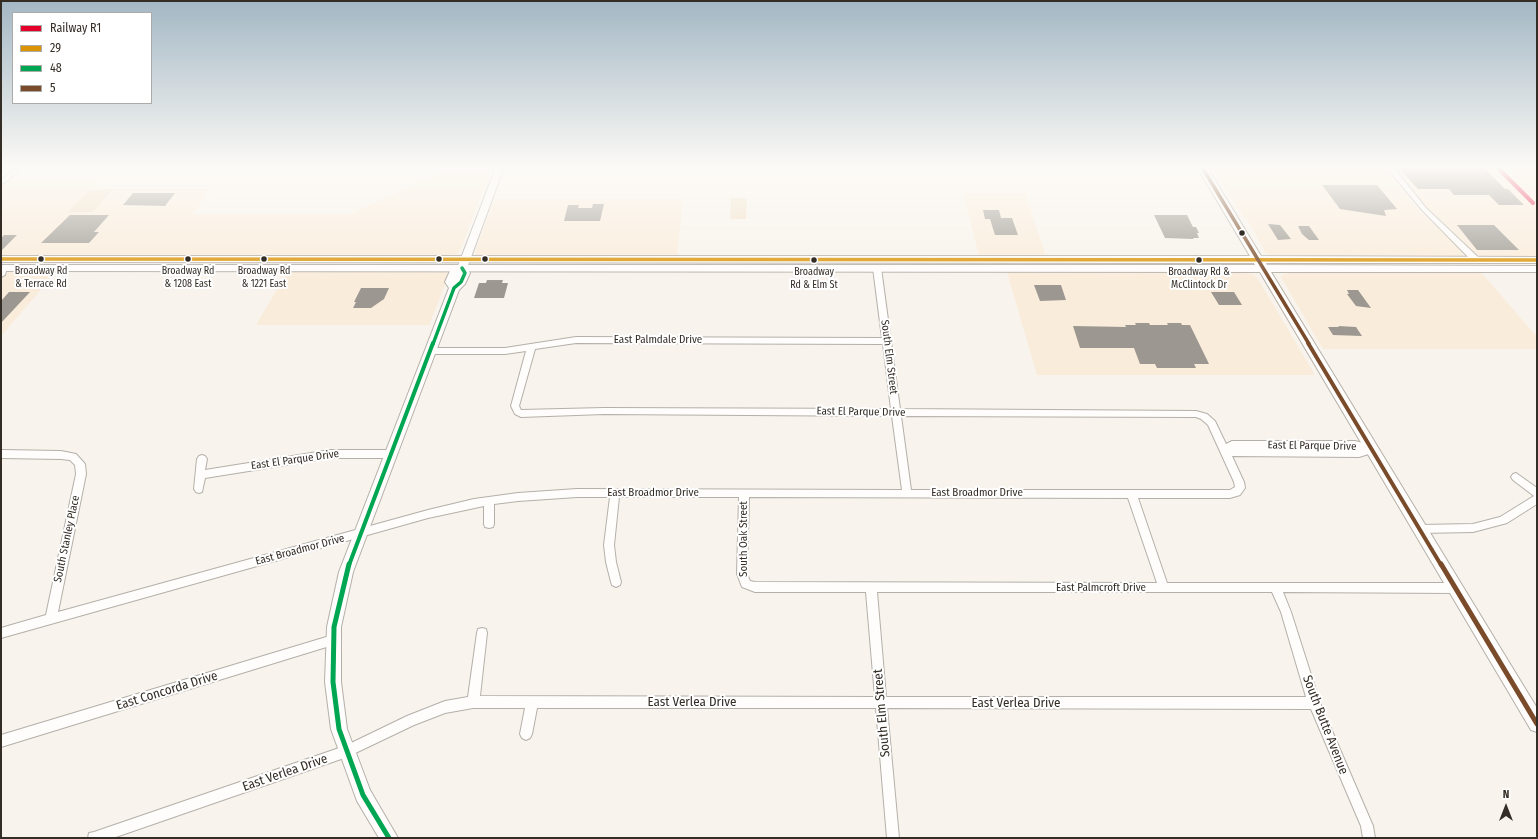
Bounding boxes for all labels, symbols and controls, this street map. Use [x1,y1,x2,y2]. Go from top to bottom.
legend [12,12,152,104]
text: Railway R1 [50,21,101,35]
text: 29 [50,41,61,55]
text: 48 [50,61,62,75]
text: 5 [50,81,56,95]
unlabelled marker [1237,228,1247,238]
marker: Broadway Rd & Terrace Rd [36,254,46,264]
marker: Broadway Rd & 1208 East [183,254,193,264]
marker: Broadway Rd & 1221 East [259,254,269,264]
unlabelled marker [434,254,444,264]
unlabelled marker [480,254,490,264]
marker: Broadway Rd & Elm St [809,255,819,265]
marker: Broadway Rd & McClintock Dr [1194,255,1204,265]
place label: Broadway Rd & Terrace Rd [15,265,67,288]
place label: Broadway Rd & 1208 East [162,265,214,288]
place label: Broadway Rd & 1221 East [238,265,290,288]
place label: Broadway Rd & Elm St [790,266,838,290]
place label: Broadway Rd & McClintock Dr [1168,266,1230,290]
street label: South Elm Street [878,319,900,395]
street label: East Palmdale Drive [614,333,702,347]
street label: East El Parque Drive [816,405,906,419]
street label: East El Parque Drive [1267,439,1357,453]
street label: East El Parque Drive [250,447,340,473]
street label: East Broadmor Drive [607,486,699,500]
street label: East Broadmor Drive [931,486,1023,500]
street label: South Stanley Place [51,494,83,584]
street label: South Oak Street [737,501,751,577]
street label: East Broadmor Drive [254,532,346,568]
street label: East Palmcroft Drive [1056,581,1146,595]
street label: East Concorda Drive [114,668,220,714]
street label: South Elm Street [870,668,894,758]
street label: South Butte Avenue [1299,673,1351,777]
street label: East Verlea Drive [648,694,736,710]
street label: East Verlea Drive [972,695,1060,711]
street label: East Verlea Drive [240,751,330,795]
north arrow [1486,787,1526,827]
text: N [1503,788,1509,801]

